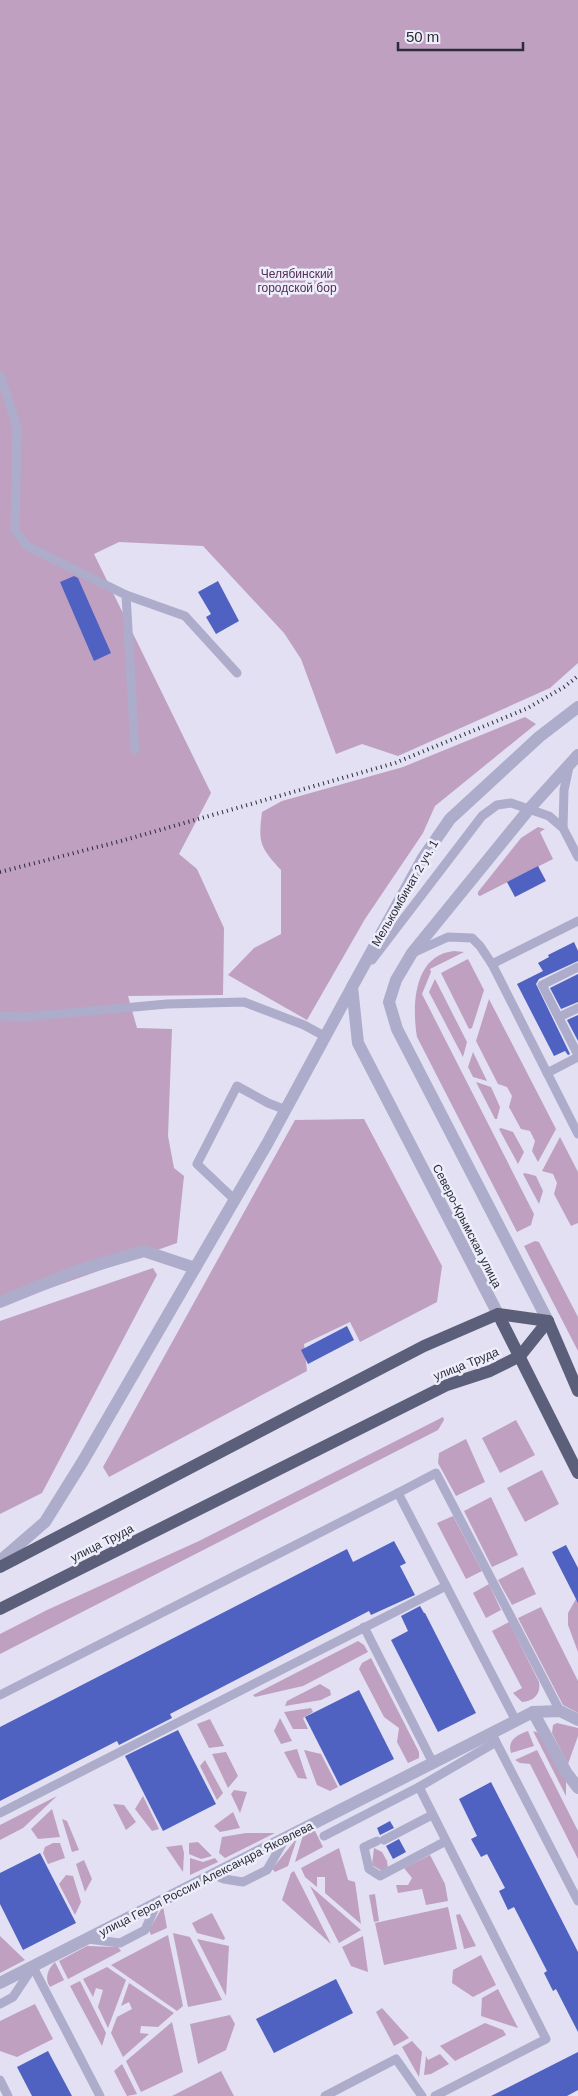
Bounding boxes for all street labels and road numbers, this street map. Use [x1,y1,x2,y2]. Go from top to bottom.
street label: Мелькомбинат 2 уч. 1 [369,837,441,949]
street label: Северо-Крымская улица [430,1162,505,1291]
street label: улица Труда [431,1345,501,1383]
street label: улица Труда [68,1521,136,1565]
street label: улица Героя России Александра Яковлева [97,1819,316,1939]

